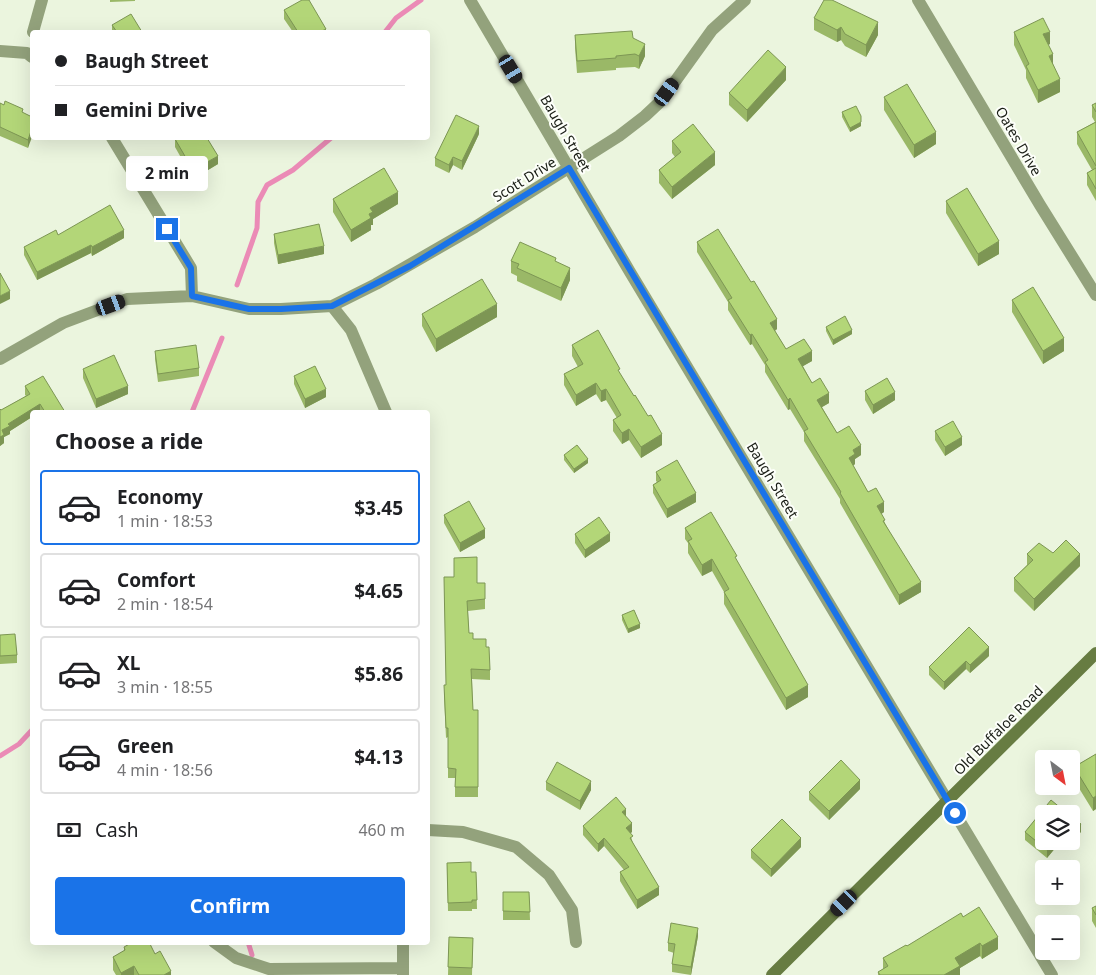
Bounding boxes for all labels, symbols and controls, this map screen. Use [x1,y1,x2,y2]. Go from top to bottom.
text: Baugh Street [85,48,208,74]
car [496,52,525,86]
car [652,75,681,109]
street label: Baugh Street [536,91,596,175]
text: Gemini Drive [85,97,208,123]
street label: Oates Drive [992,103,1046,179]
street label: Scott Drive [489,152,559,206]
callout: 2 min [126,156,208,192]
text: 2 min [145,162,189,184]
route end [156,218,178,240]
car [94,293,127,317]
text: Choose a ride [55,425,203,455]
street label: Baugh Street [743,438,803,522]
text: Economy [117,484,203,510]
icon: car [57,485,102,530]
text: $3.45 [354,495,403,521]
text: 1 min · 18:53 [117,510,213,532]
text: Comfort [117,567,196,593]
icon: car [57,568,102,613]
text: $4.65 [354,578,403,604]
text: 2 min · 18:54 [117,593,213,615]
text: XL [117,650,140,676]
icon: car [57,651,102,696]
text: $5.86 [354,661,403,687]
text: 3 min · 18:55 [117,676,213,698]
street label: Old Buffaloe Road [949,681,1047,779]
text: Green [117,733,174,759]
icon: car [57,734,102,779]
text: $4.13 [354,744,403,770]
north arrow [1035,750,1080,795]
map controls [1035,750,1080,960]
text: 4 min · 18:56 [117,759,213,781]
route start [944,802,966,824]
button: layers [1035,805,1080,850]
icon: cash [55,816,83,844]
text: Cash [95,817,139,843]
text: 460 m [358,819,405,841]
button: + [1035,860,1080,905]
button: Confirm [55,877,405,935]
car [828,887,859,919]
button: − [1035,915,1080,960]

